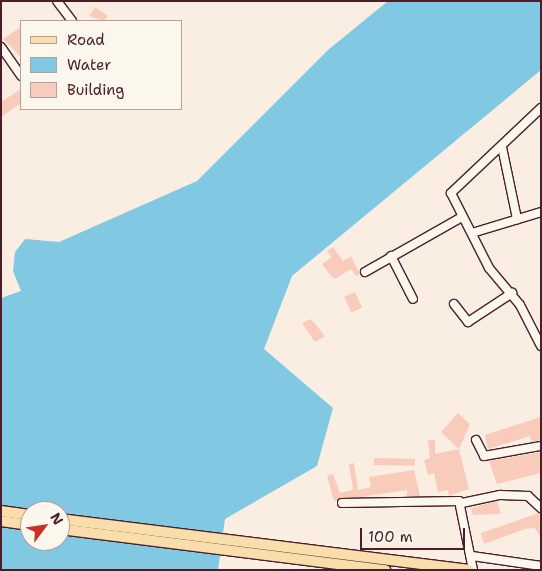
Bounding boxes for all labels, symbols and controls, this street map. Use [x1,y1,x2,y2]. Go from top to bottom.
legend [20,20,182,110]
text: Road [67,30,105,50]
text: Water [67,55,111,75]
text: Building [67,80,124,100]
north arrow [20,501,70,551]
text: N [46,509,68,528]
scale bar [362,518,467,550]
text: 100 m [368,527,413,547]

